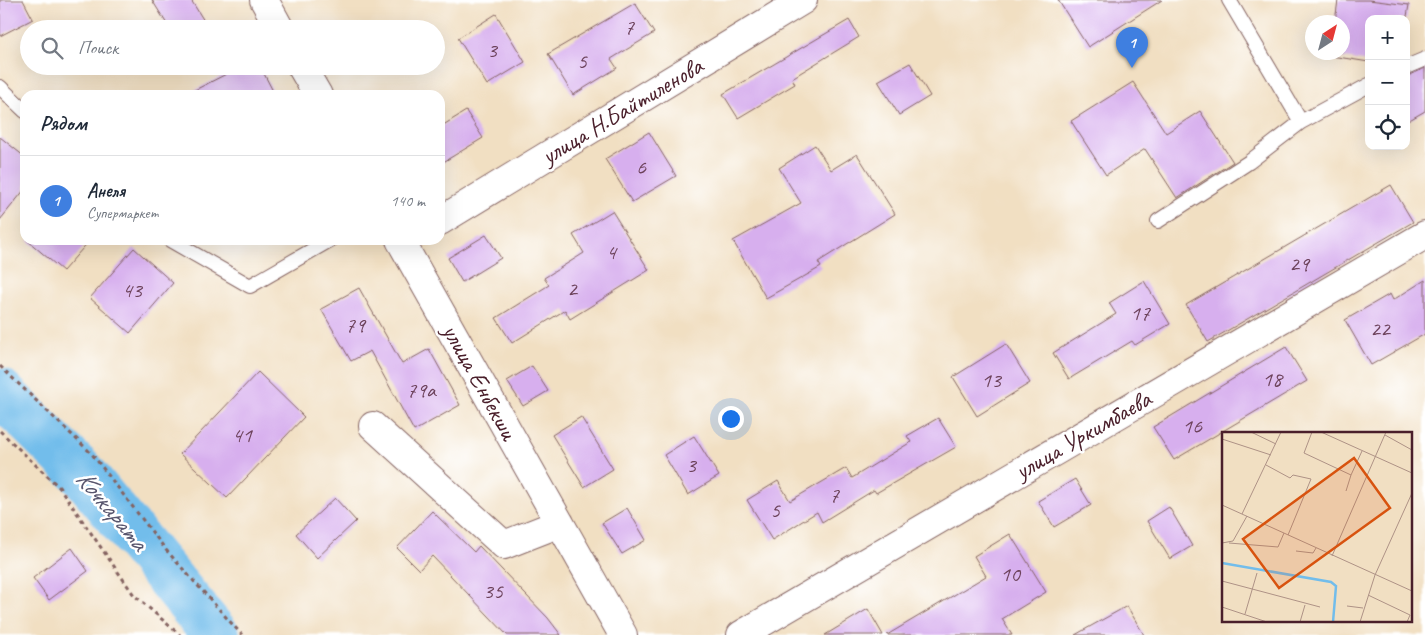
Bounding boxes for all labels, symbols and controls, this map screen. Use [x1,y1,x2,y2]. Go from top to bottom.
house number: 7 [624,13,635,41]
north arrow [1305,15,1350,60]
map controls [1365,15,1410,150]
button: + [1365,15,1410,60]
search box [20,20,445,75]
pin: 1 [1116,27,1148,68]
icon: search [38,34,66,62]
text: Поиск [78,36,118,60]
house number: 3 [487,36,499,64]
house number: 5 [577,47,588,75]
street label: улица Н.Байтиленова [534,49,710,173]
button: − [1365,60,1410,105]
button: locate [1365,105,1410,150]
text: Рядом [40,110,87,136]
house number: 6 [636,153,647,181]
text: Анеля [87,179,125,203]
text: 1 [52,191,60,211]
text: 140 m [391,191,425,211]
text: Супермаркет [87,203,158,223]
house number: 4 [606,238,618,266]
house number: 29 [1289,250,1311,278]
house number: 2 [567,275,579,303]
house number: 43 [122,276,144,304]
house number: 17 [1130,299,1151,327]
house number: 79 [345,311,367,339]
house number: 22 [1370,315,1392,343]
street label: улица Енбекши [434,317,526,447]
house number: 18 [1262,365,1284,393]
house number: 13 [981,366,1003,394]
house number: 79а [406,376,437,404]
street label: улица Уркимбаева [1007,382,1159,488]
your location [718,406,744,432]
house number: 16 [1182,412,1203,440]
house number: 41 [232,421,253,449]
inset map [1222,432,1412,622]
house number: 3 [686,451,698,479]
water label: Кочкарата [69,463,157,559]
house number: 7 [829,481,840,509]
house number: 5 [770,496,781,524]
house number: 10 [1000,560,1022,588]
house number: 35 [483,577,504,605]

